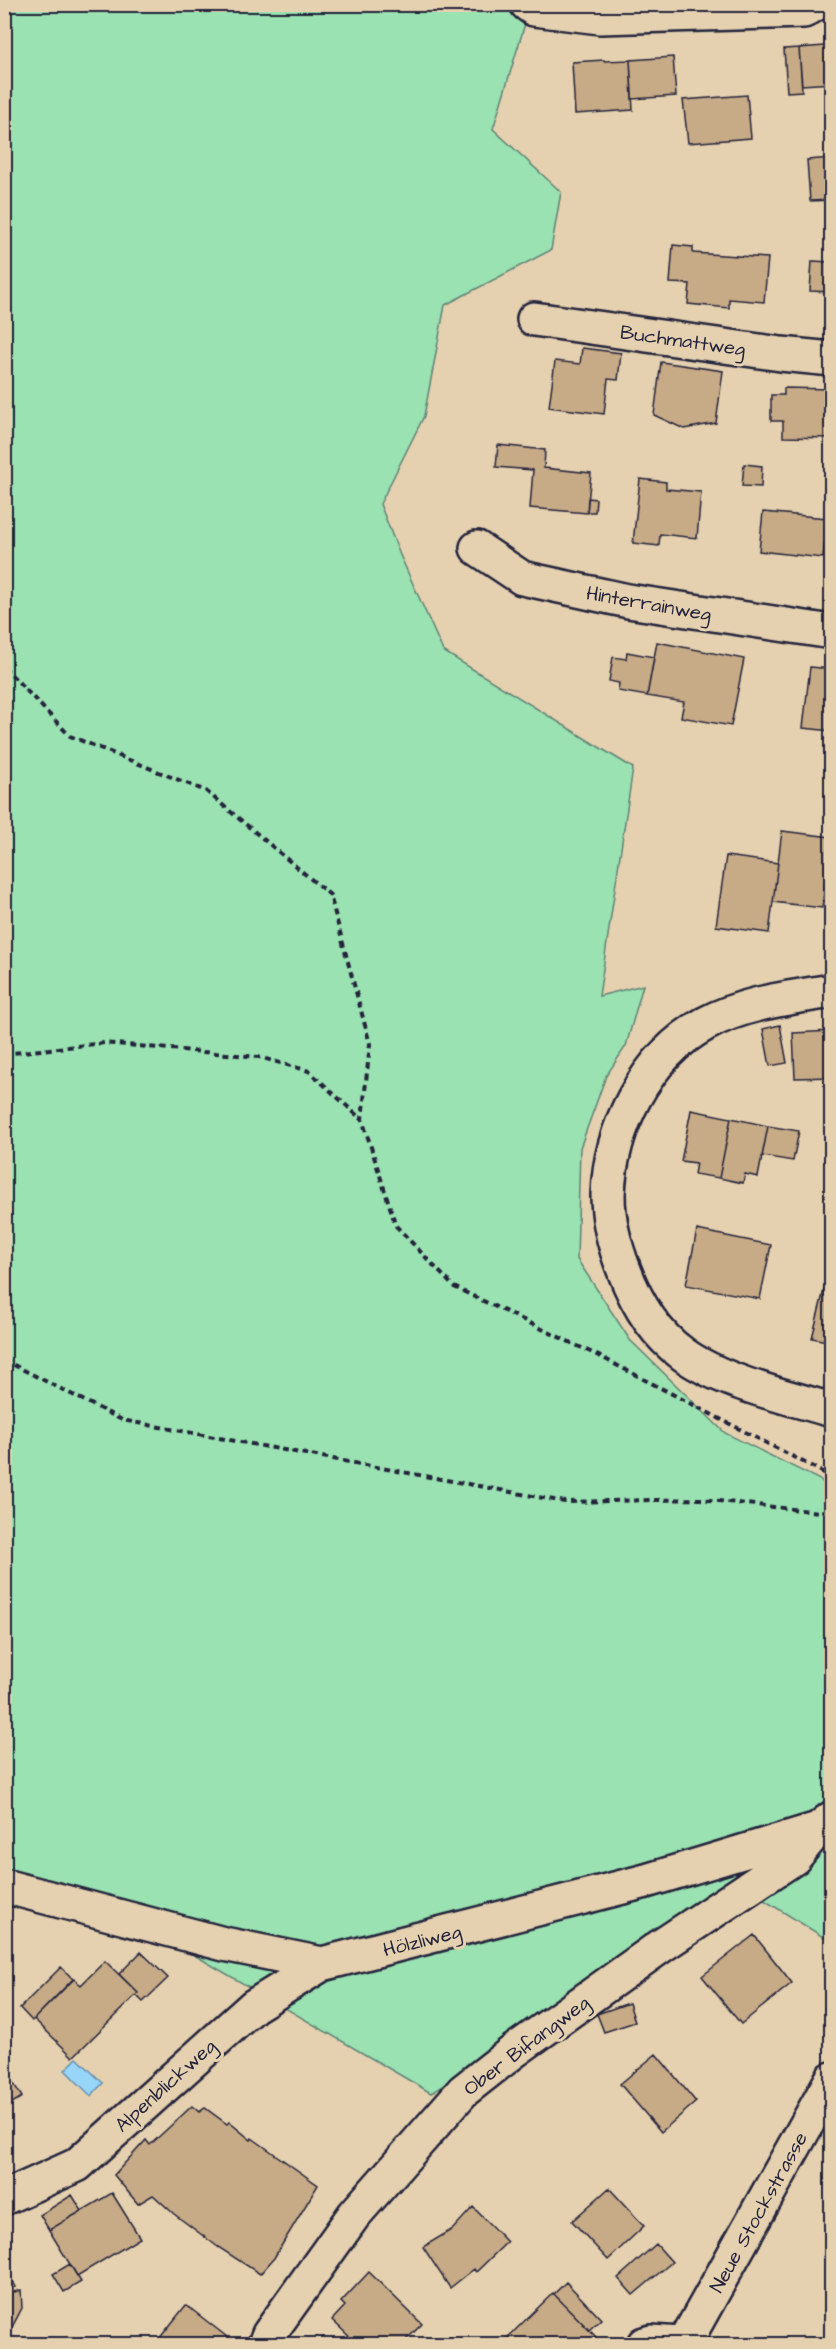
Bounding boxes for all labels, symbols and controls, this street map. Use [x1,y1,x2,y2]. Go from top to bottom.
street label: Buchmattweg [618,318,747,365]
street label: Hinterrainweg [584,579,714,630]
street label: Hölzliweg [380,1918,465,1965]
street label: Ober Bifangweg [458,1989,596,2103]
street label: Alpenblickweg [109,2033,223,2140]
street label: Neue Stockstrasse [703,2127,815,2298]

